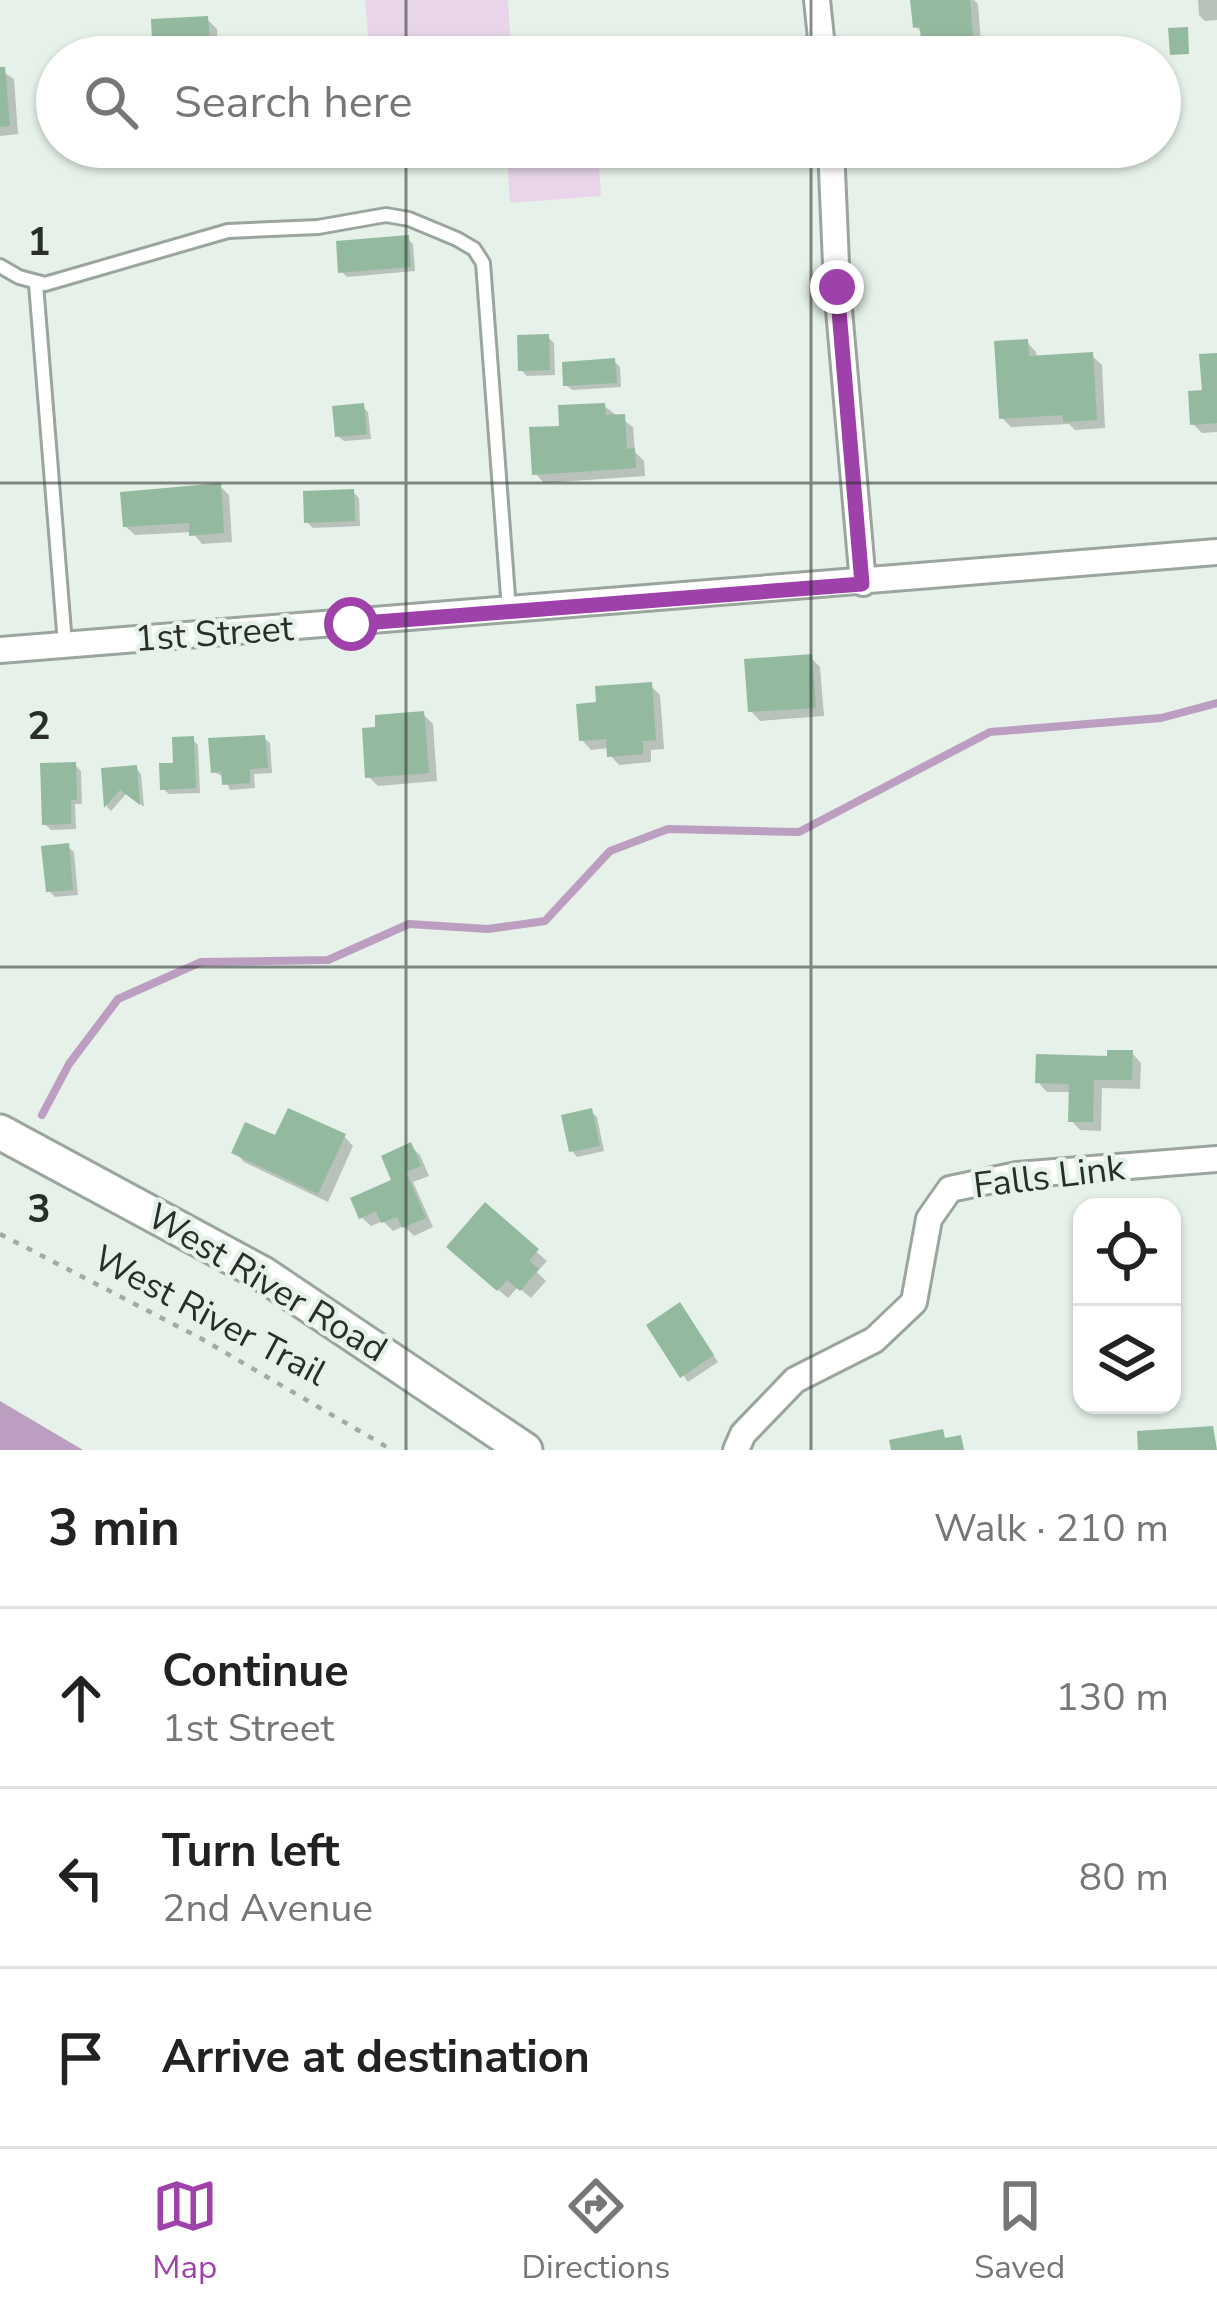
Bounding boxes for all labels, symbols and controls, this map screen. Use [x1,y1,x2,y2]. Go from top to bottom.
search box [36,36,1181,168]
icon: search [78,69,144,135]
text: Search here [174,72,413,133]
text: 1 [27,216,51,269]
route end [810,260,864,314]
route start [324,597,378,651]
street label: 1st Street [133,604,295,664]
text: 2 [27,700,51,753]
street label: Falls Link [971,1143,1128,1211]
text: 3 [27,1183,51,1236]
street label: West River Road [138,1192,396,1374]
map controls [1073,1198,1181,1414]
button: locate [1073,1198,1181,1306]
street label: West River Trail [85,1234,335,1398]
button: layers [1073,1306,1181,1414]
text: 3 min [48,1493,180,1563]
text: Walk · 210 m [934,1502,1169,1555]
text: Continue [162,1641,349,1702]
icon: ahead [48,1665,114,1731]
text: 130 m [1055,1671,1169,1724]
text: 1st Street [162,1702,334,1755]
text: Turn left [162,1821,340,1882]
icon: left [48,1845,114,1911]
text: 80 m [1079,1851,1169,1904]
text: 2nd Avenue [162,1882,373,1935]
icon: arrive [48,2025,114,2091]
text: Arrive at destination [162,2027,590,2088]
tab: Map [152,2173,218,2290]
tab: Directions [522,2173,670,2290]
tab: Saved [974,2173,1065,2290]

